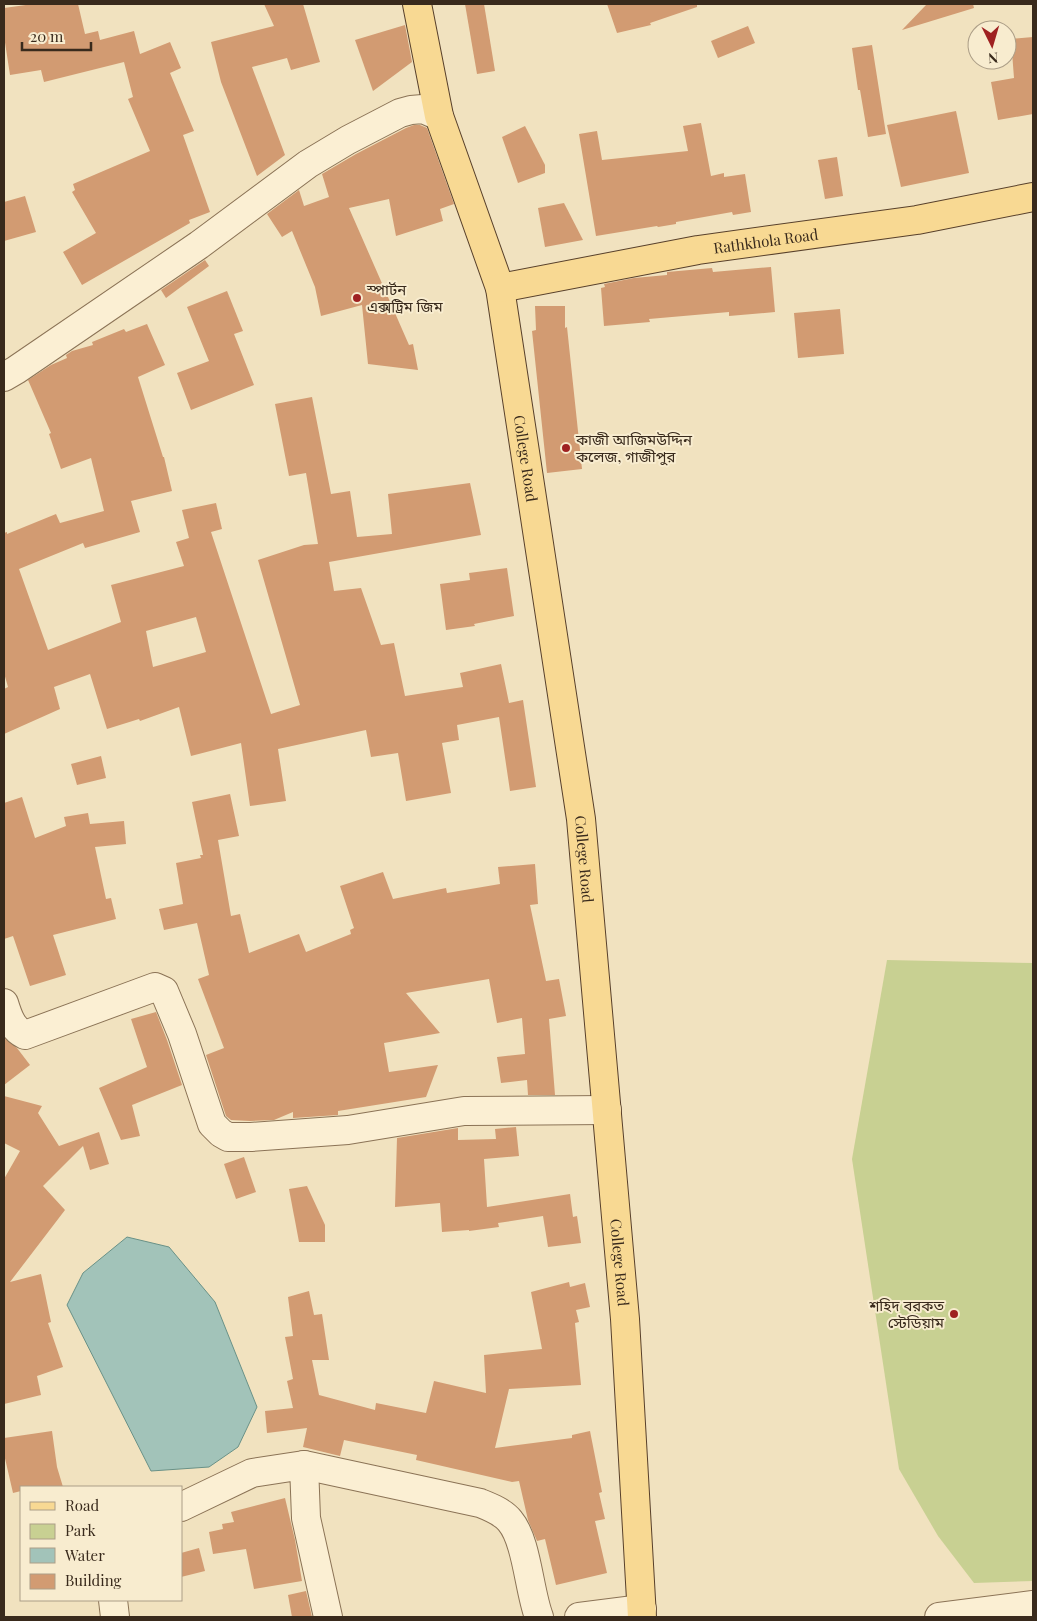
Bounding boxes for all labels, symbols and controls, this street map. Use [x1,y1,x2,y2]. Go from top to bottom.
scale bar [22,20,91,52]
north arrow [967,20,1017,70]
text: 20 m [30,26,64,46]
text: N [987,49,999,68]
street label: Rathkhola Road [712,224,820,258]
place label: স্পার্টন এক্সট্রিম জিম [366,279,443,316]
marker: স্পার্টন এক্সট্রিম জিম [351,292,363,304]
street label: College Road [509,414,543,504]
place label: কাজী আজিমউদ্দিন কলেজ, গাজীপুর [575,429,693,466]
marker: কাজী আজিমউদ্দিন কলেজ, গাজীপুর [560,442,572,454]
street label: College Road [571,814,598,904]
street label: College Road [606,1218,634,1307]
place label: শহিদ বরকত স্টেডিয়াম [868,1295,945,1332]
marker: শহিদ বরকত স্টেডিয়াম [948,1308,960,1320]
legend [20,1486,182,1601]
text: Road [65,1495,99,1515]
text: Park [65,1520,97,1540]
text: Water [64,1545,105,1565]
text: Building [65,1570,122,1590]

